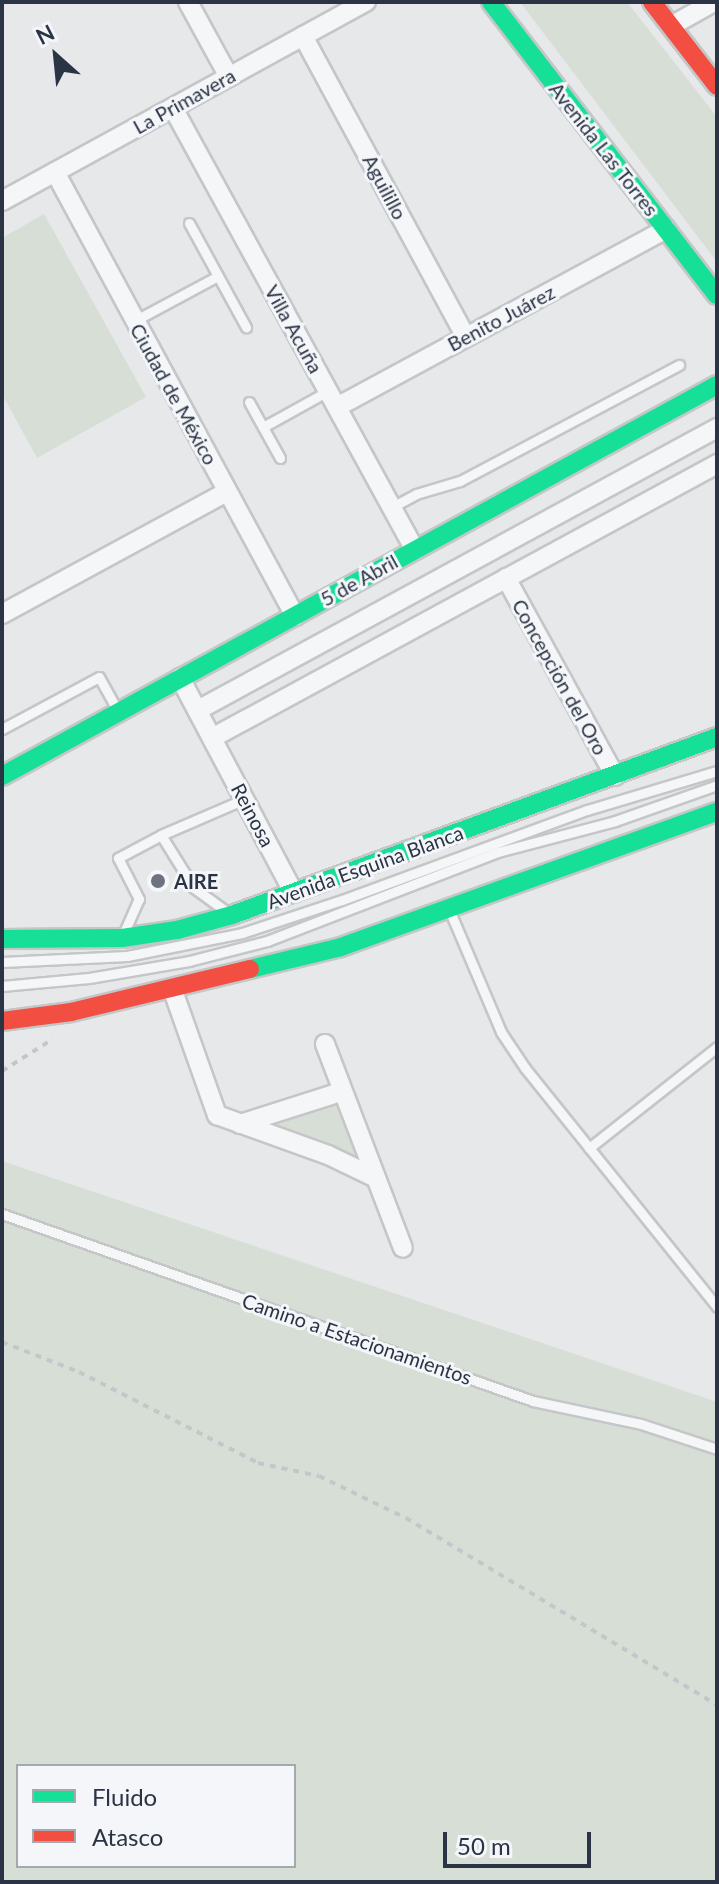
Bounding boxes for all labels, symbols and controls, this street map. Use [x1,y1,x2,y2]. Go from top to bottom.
north arrow [16,16,96,96]
text: N [31,18,59,50]
street label: La Primavera [129,63,239,139]
street label: Avenida Las Torres [544,77,664,221]
street label: Aguilillo [358,150,412,224]
street label: Villa Acuña [260,280,328,378]
street label: Benito Juárez [443,280,559,356]
street label: Ciudad de México [125,319,223,469]
street label: 5 de Abril [316,549,402,611]
street label: Concepción del Oro [507,595,613,759]
street label: Reinosa [226,779,280,851]
street label: Avenida Esquina Blanca [264,820,466,914]
place label: AIRE [174,869,218,893]
marker: AIRE [149,872,167,890]
street label: Camino a Estacionamientos [239,1288,475,1390]
legend [16,1764,296,1868]
text: Fluido [92,1782,157,1811]
scale bar [447,1816,595,1866]
text: Atasco [92,1822,163,1851]
text: 50 m [457,1831,511,1860]

